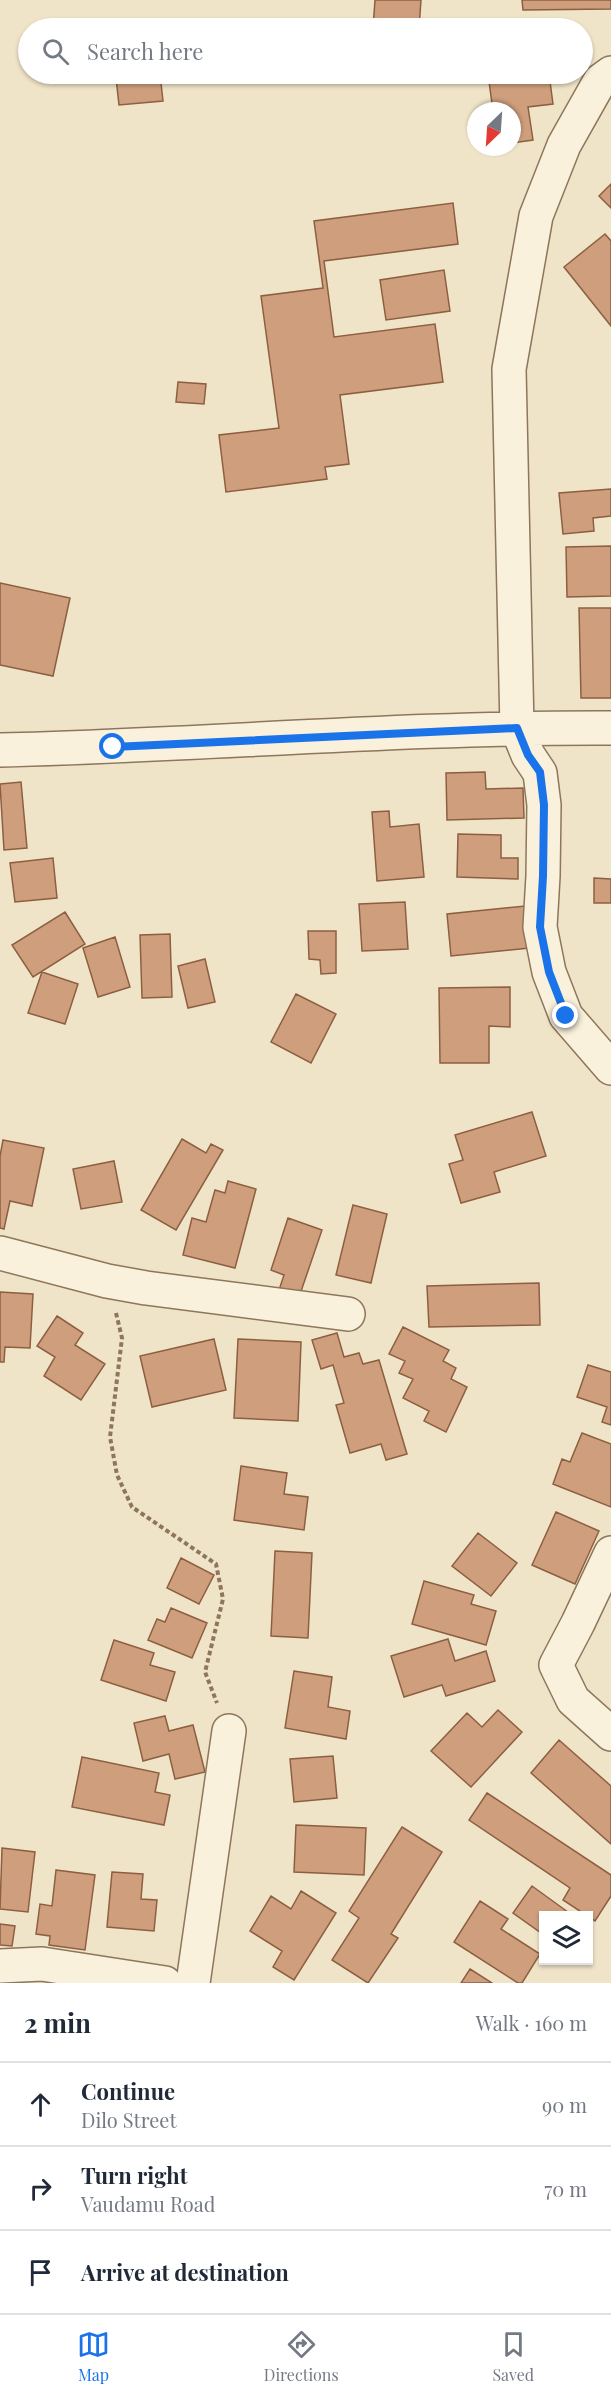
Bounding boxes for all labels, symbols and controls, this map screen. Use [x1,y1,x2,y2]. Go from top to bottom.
search box [18,18,593,84]
icon: search [39,35,72,68]
text: Search here [87,36,203,66]
north arrow [467,102,521,156]
route start [99,733,125,759]
route end [552,1002,578,1028]
map controls [539,1911,593,1965]
button: layers [539,1911,593,1965]
text: 2 min [24,2005,91,2040]
text: Walk · 160 m [476,2009,587,2036]
text: Continue [81,2076,175,2106]
icon: ahead [24,2088,57,2121]
text: 90 m [542,2091,587,2118]
text: Dilo Street [81,2106,176,2133]
text: Turn right [81,2160,187,2190]
icon: right [24,2172,57,2205]
text: 70 m [544,2175,587,2202]
text: Vaudamu Road [81,2190,215,2217]
icon: arrive [24,2256,57,2289]
text: Arrive at destination [81,2257,289,2287]
tab: Map [77,2328,110,2385]
tab: Directions [264,2328,339,2385]
tab: Saved [492,2328,534,2385]

